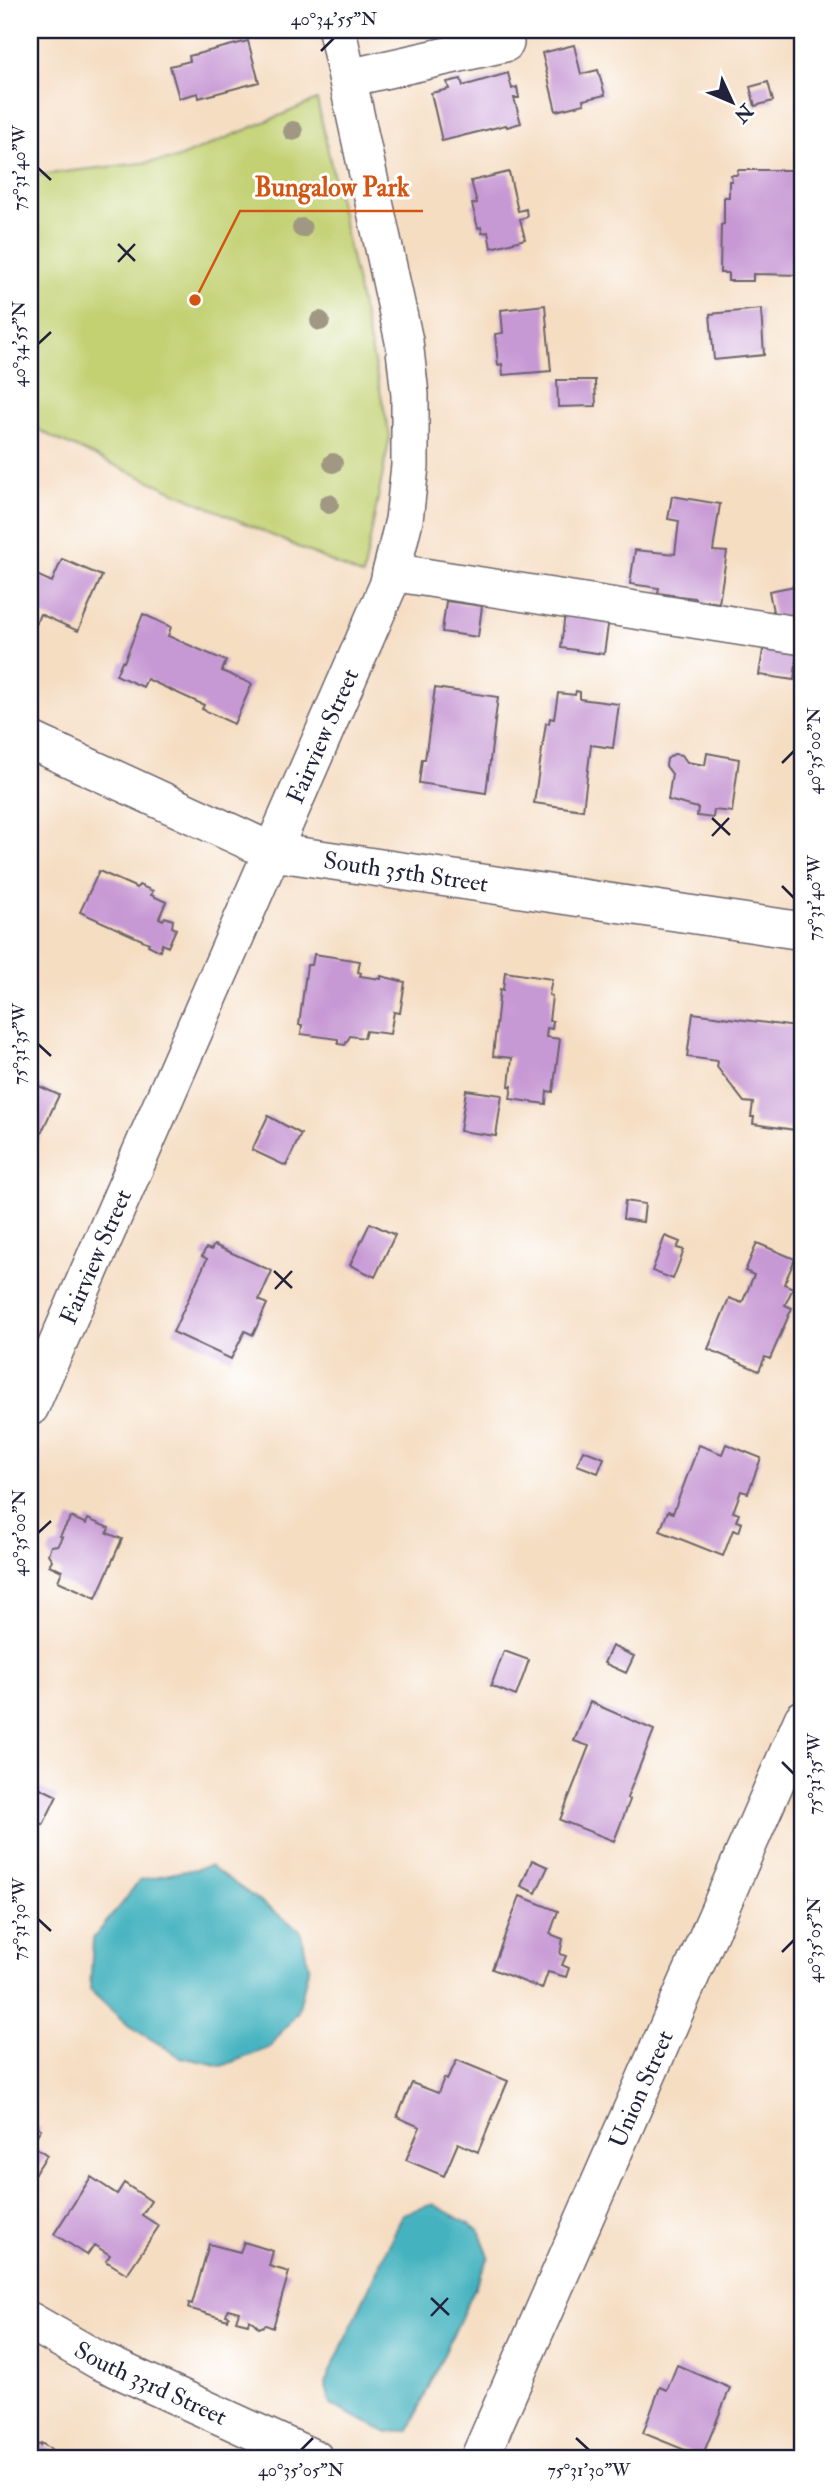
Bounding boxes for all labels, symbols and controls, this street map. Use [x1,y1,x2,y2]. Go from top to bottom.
text: 40°34'55"N [291,8,377,31]
north arrow [696,66,766,136]
text: N [728,98,759,128]
text: 75°31'40"W [8,125,31,211]
callout: Bungalow Park [240,164,423,211]
text: Bungalow Park [254,172,410,205]
text: 40°34'55"N [8,301,31,387]
street label: Fairview Street [280,664,366,809]
text: 40°35'00"N [803,707,826,795]
street label: South 35th Street [322,845,490,900]
text: 75°31'40"W [803,855,826,941]
text: 75°31'35"W [8,1003,31,1085]
street label: Fairview Street [53,1184,139,1329]
text: 40°35'00"N [8,1489,31,1577]
text: 75°31'35"W [803,1733,826,1815]
text: 75°31'30"W [8,1877,31,1960]
text: 40°35'05"N [803,1897,826,1983]
street label: Union Street [602,2025,681,2153]
street label: South 33rd Street [69,2335,232,2433]
text: 40°35'05"N [258,2459,344,2482]
text: 75°31'30"W [548,2459,631,2482]

